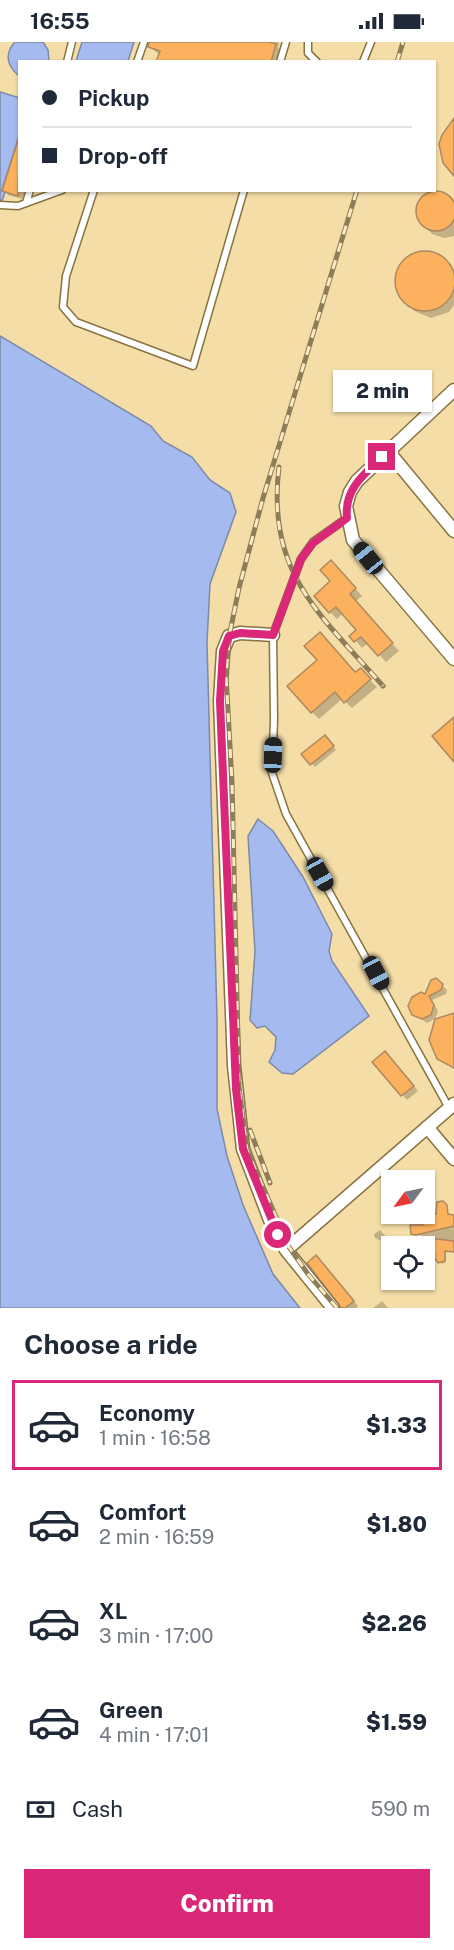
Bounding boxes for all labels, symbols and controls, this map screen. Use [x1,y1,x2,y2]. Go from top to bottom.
text: 16:55 [30,8,90,34]
text: Pickup [78,85,149,111]
text: Drop-off [78,143,168,169]
callout: 2 min [332,370,431,412]
text: 2 min [356,379,409,403]
route end [368,443,395,470]
car [350,538,386,578]
car [263,737,283,773]
car [303,854,337,894]
car [360,953,392,993]
north arrow [381,1170,435,1224]
map controls [381,1170,435,1290]
route start [264,1221,291,1248]
button: locate [381,1236,435,1290]
text: Choose a ride [24,1328,198,1360]
icon: car [27,1398,81,1452]
text: Economy [99,1400,195,1426]
text: $1.33 [366,1412,427,1438]
text: 1 min · 16:58 [99,1426,211,1450]
icon: car [27,1497,81,1551]
text: Comfort [99,1499,186,1525]
text: $1.80 [366,1511,427,1537]
text: 2 min · 16:59 [99,1525,214,1549]
icon: car [27,1596,81,1650]
text: XL [99,1598,127,1624]
text: $2.26 [361,1610,427,1636]
text: 3 min · 17:00 [99,1624,214,1648]
icon: car [27,1695,81,1749]
text: Green [99,1697,163,1723]
text: $1.59 [366,1709,427,1735]
text: 4 min · 17:01 [99,1723,210,1747]
icon: cash [24,1793,57,1826]
text: Cash [72,1796,123,1822]
text: 590 m [370,1797,430,1821]
button: Confirm [24,1869,430,1938]

